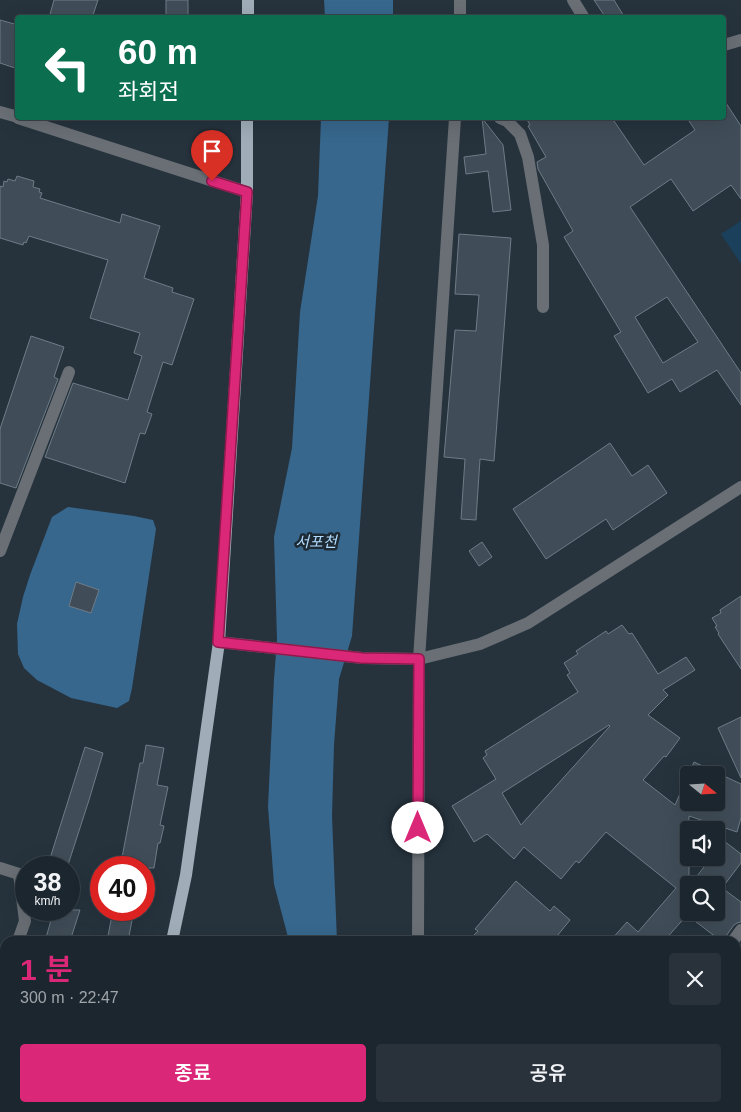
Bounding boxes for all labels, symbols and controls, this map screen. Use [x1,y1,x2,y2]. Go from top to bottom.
text: 60 m [118,32,198,71]
icon: left [35,35,100,100]
text: 좌회전 [118,79,179,104]
pin [191,130,233,181]
icon: arrive [198,137,226,165]
water label: 서포천 [295,533,339,550]
north arrow [680,766,725,811]
map controls [680,766,725,921]
position arrow [391,801,443,853]
button: sound [680,821,725,866]
speed limit sign: 40 [90,856,155,921]
text: 38 [34,868,61,896]
button: search [680,876,725,921]
text: km/h [34,894,61,908]
text: 1 분 [20,953,73,986]
button: close [669,953,721,1005]
text: 300 m · 22:47 [20,989,119,1006]
button: 종료 [20,1044,366,1102]
button: 공유 [376,1044,721,1102]

